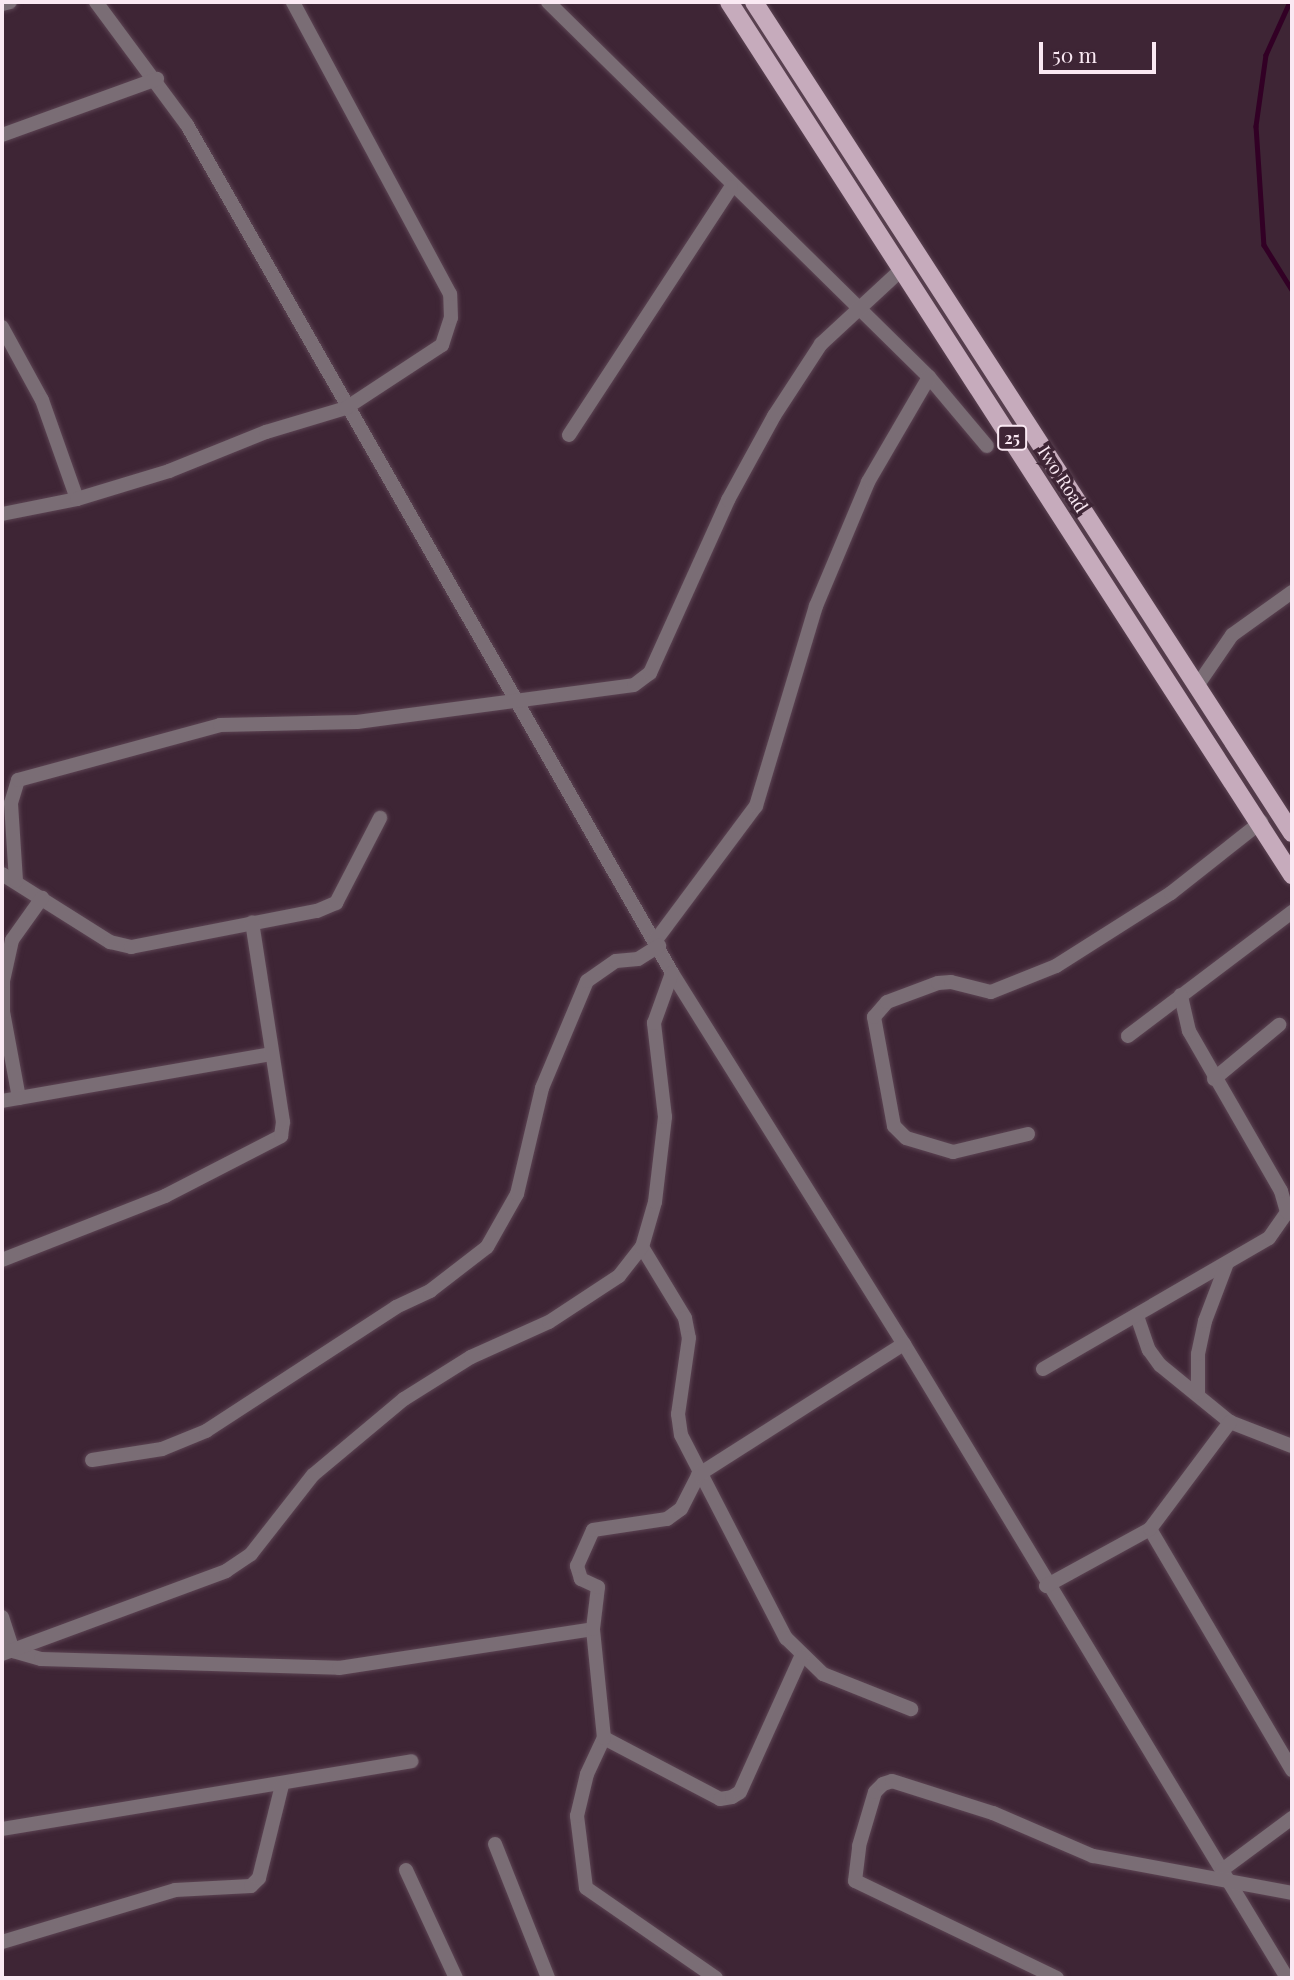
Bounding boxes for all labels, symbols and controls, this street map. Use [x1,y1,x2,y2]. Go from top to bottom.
scale bar [1042,28,1159,72]
text: 50 m [1052,40,1097,68]
road number: 25 [996,426,1028,450]
street label: Iwo Road [1034,442,1092,516]

